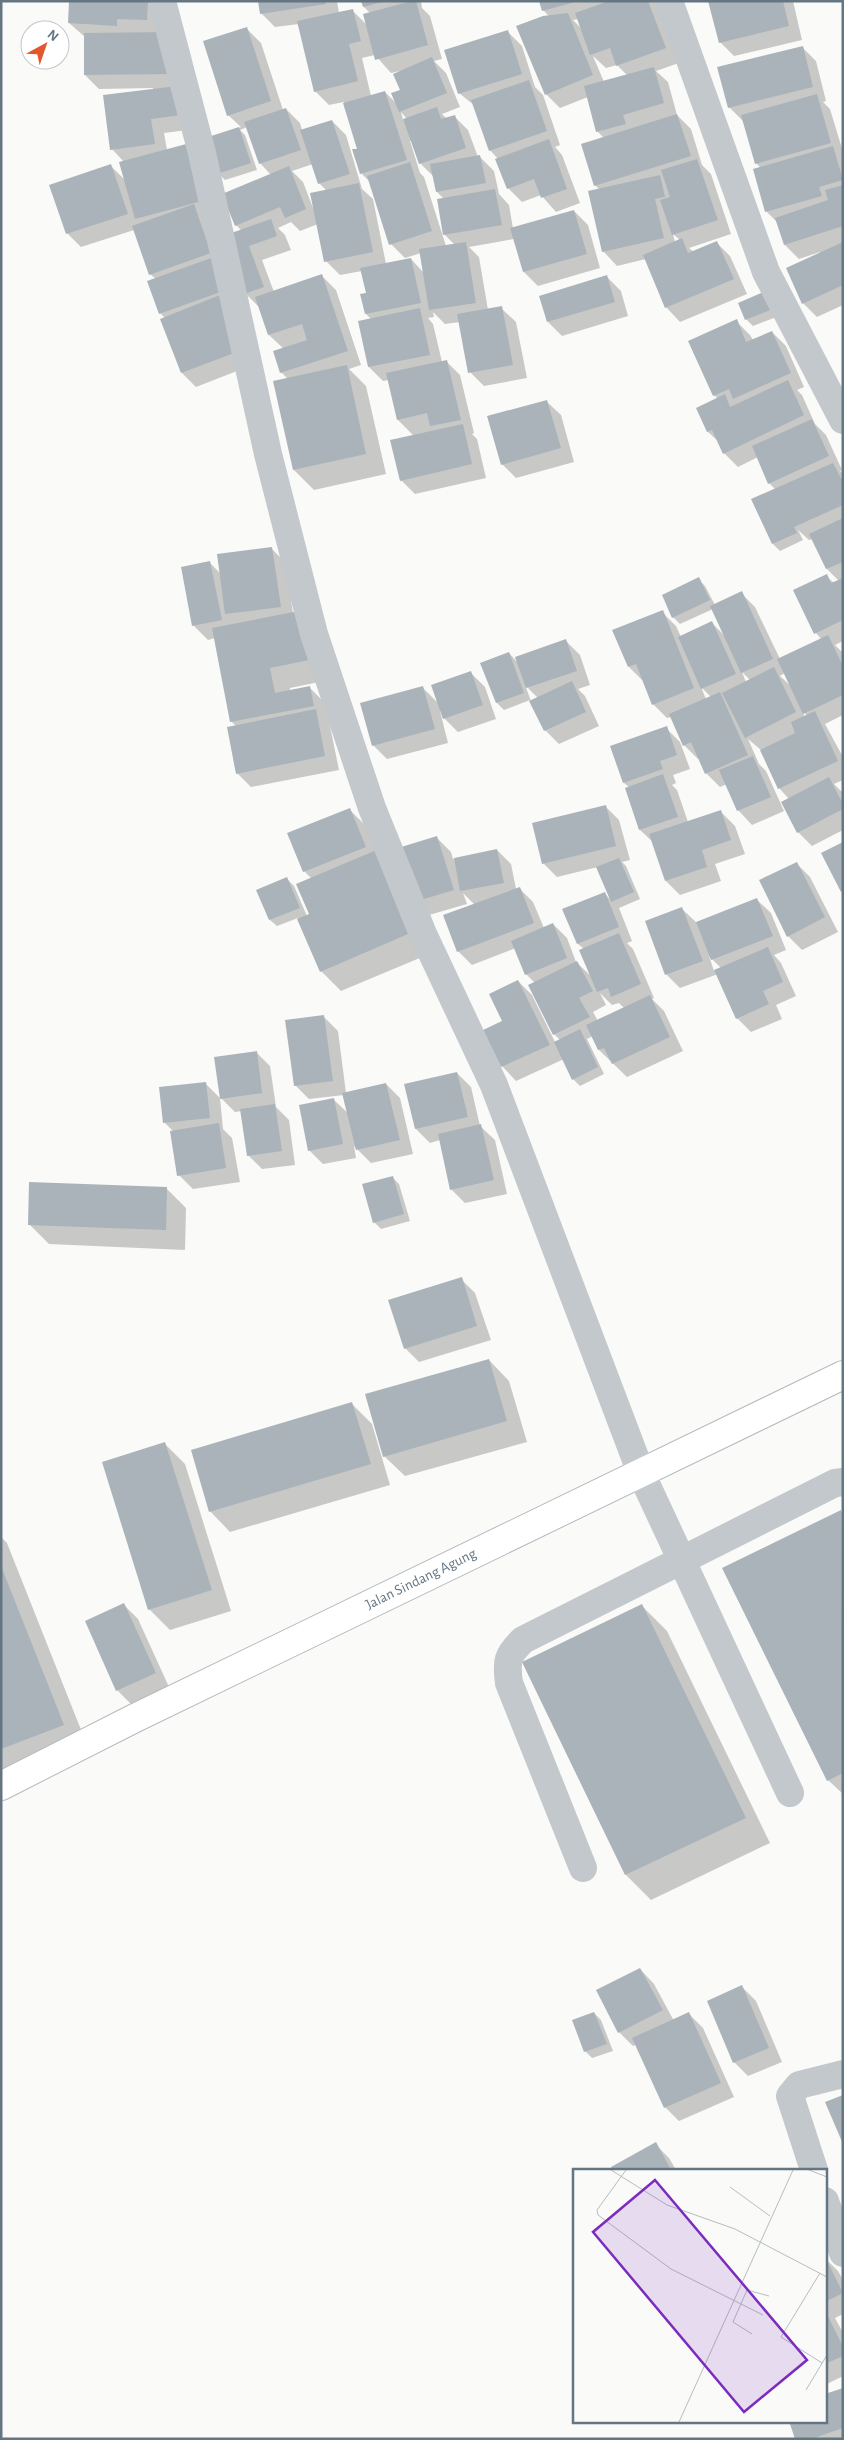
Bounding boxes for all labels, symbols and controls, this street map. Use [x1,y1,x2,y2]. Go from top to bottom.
north arrow [20,20,70,70]
text: N [44,27,61,44]
street label: Jalan Sindang Agung [363,1545,479,1612]
inset map [573,2169,826,2422]

